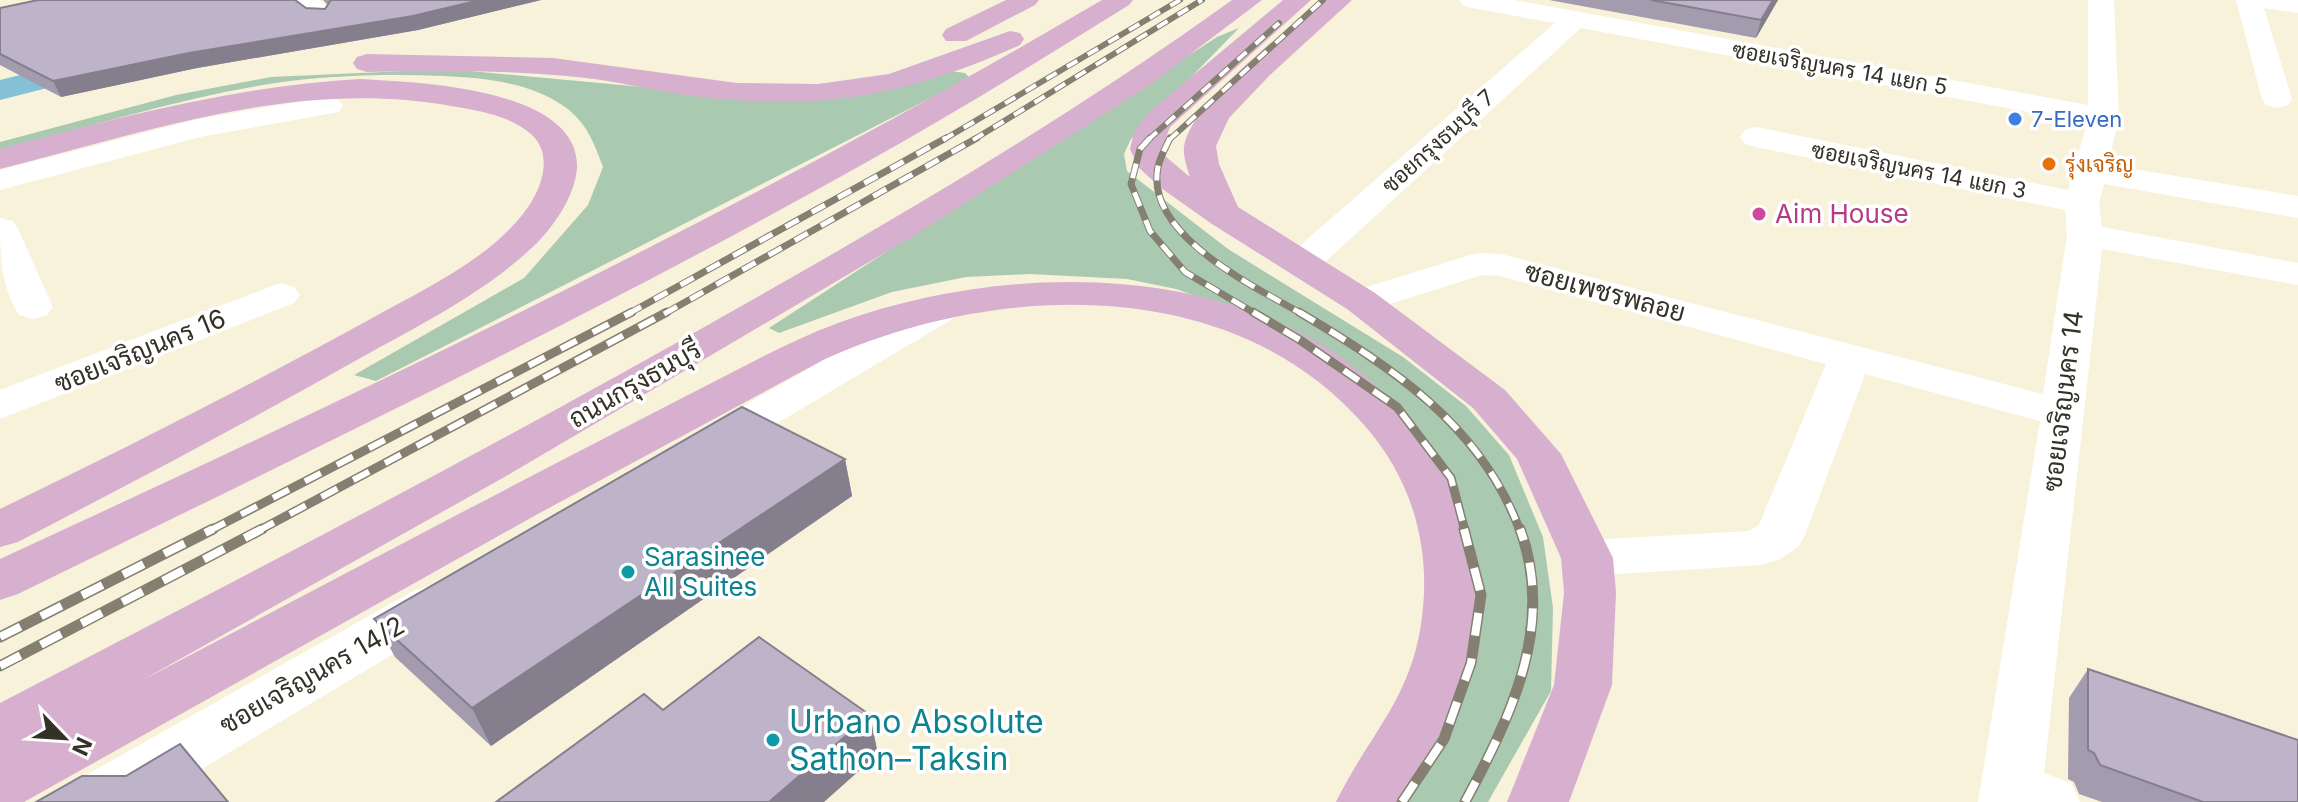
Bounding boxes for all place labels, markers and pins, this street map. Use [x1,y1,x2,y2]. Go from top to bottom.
place label: 7-Eleven [2031,106,2122,132]
marker: 7-Eleven [2006,110,2024,128]
place label: รุ่งเจริญ [2065,151,2134,180]
marker: รุ่งเจริญ [2040,155,2058,173]
place label: Aim House [1775,198,1909,229]
marker: Aim House [1750,205,1768,223]
place label: Sarasinee All Suites [644,541,765,602]
marker: Sarasinee All Suites [619,563,637,581]
place label: Urbano Absolute Sathon–Taksin [789,702,1044,778]
marker: Urbano Absolute Sathon–Taksin [764,731,782,749]

